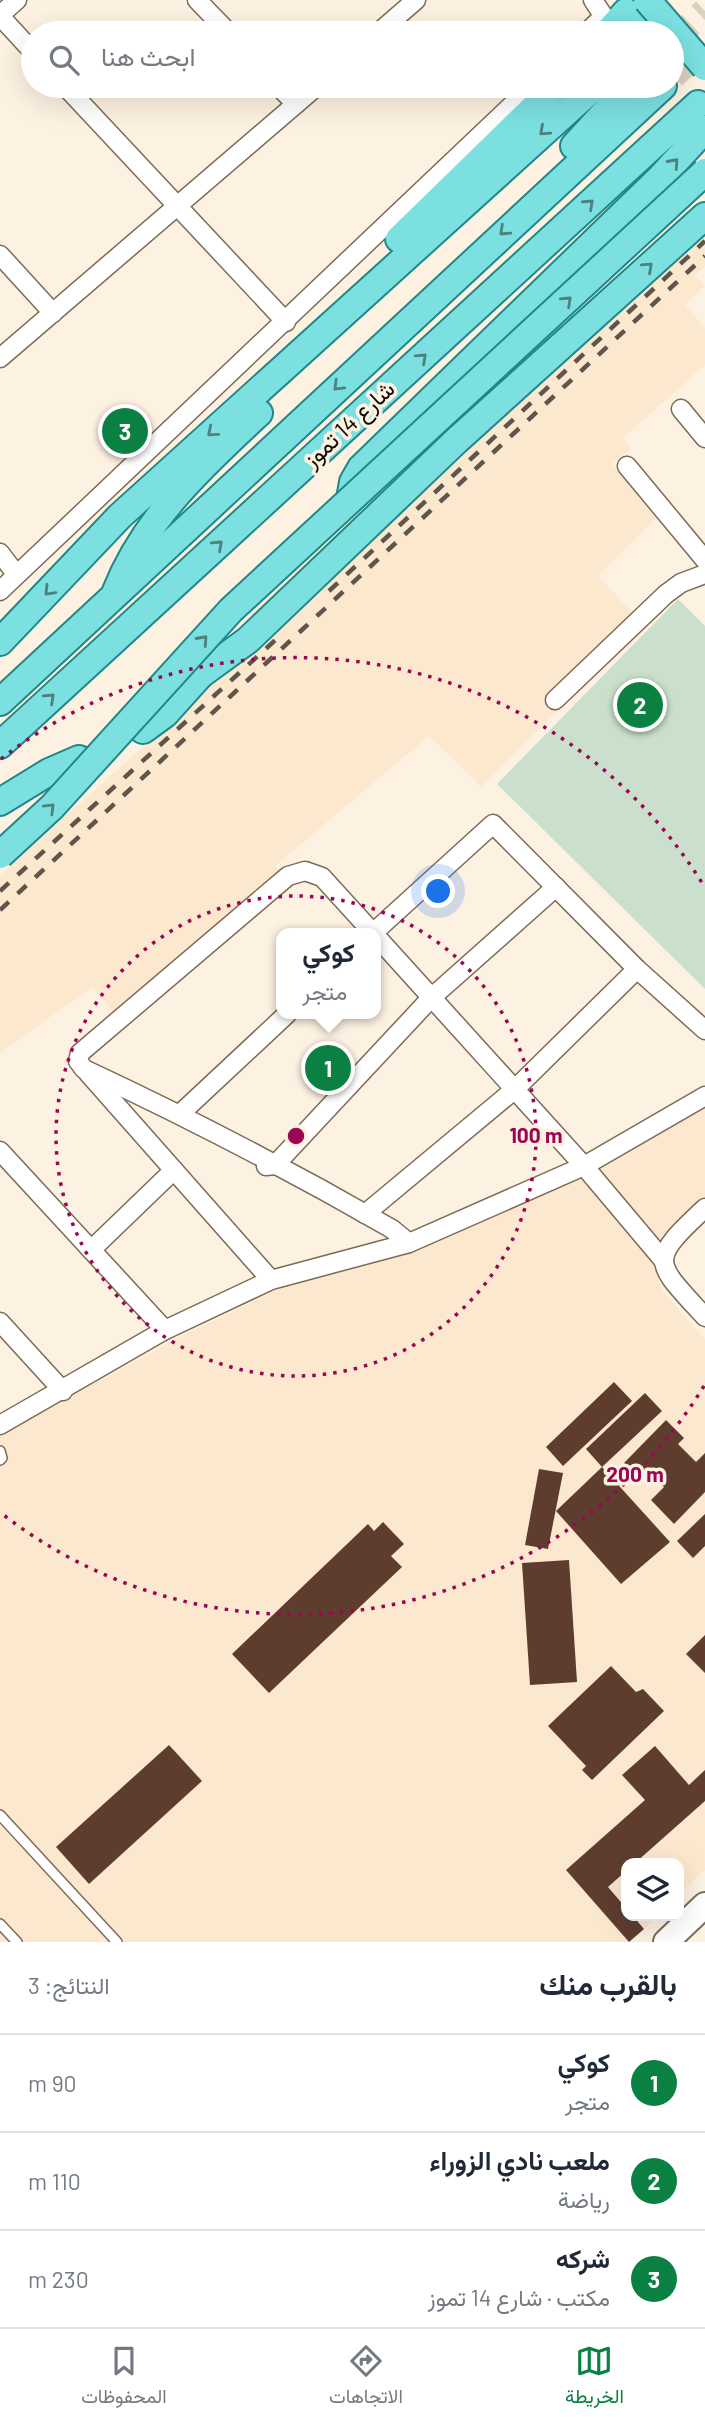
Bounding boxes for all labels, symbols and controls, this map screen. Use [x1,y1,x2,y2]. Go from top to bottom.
search box [21,21,684,98]
text: ابحث هنا [101,40,195,71]
icon: search [45,41,83,79]
one-way arrow [539,123,552,136]
one-way arrow [666,158,678,171]
one-way arrow [581,200,594,212]
one-way arrow [499,223,512,235]
one-way arrow [640,262,653,275]
one-way arrow [559,297,572,310]
one-way arrow [414,353,427,366]
street label: شارع 14 تموز [296,374,402,475]
one-way arrow [333,378,346,391]
pin: 3 [102,405,148,457]
one-way arrow [207,424,220,436]
one-way arrow [210,540,223,553]
one-way arrow [45,583,58,596]
one-way arrow [195,635,208,648]
pin: 2 [617,679,663,731]
one-way arrow [42,694,55,707]
one-way arrow [41,803,54,816]
your location [421,874,455,908]
popup [276,928,381,1019]
text: كوكي [302,936,355,967]
text: متجر [302,977,347,1005]
pin: 1 [305,1042,351,1094]
text: 100 m [509,1122,563,1147]
centre of rings [284,1124,308,1148]
text: 200 m [606,1461,664,1486]
map controls [621,1858,684,1921]
button: layers [621,1858,684,1921]
text: بالقرب منك [539,1965,677,2001]
text: النتائج: 3 [28,1971,110,1999]
text: كوكي [558,2046,610,2077]
text: 90 m [28,2069,77,2097]
text: 1 [650,2069,658,2097]
text: متجر [565,2087,610,2115]
text: ملعب نادي الزوراء [429,2144,610,2175]
text: 110 m [28,2167,81,2195]
text: 2 [648,2167,660,2195]
text: رياضة [558,2185,610,2213]
text: شركه [556,2242,610,2273]
text: 230 m [28,2265,89,2293]
text: 3 [648,2265,660,2293]
text: مكتب · شارع 14 تموز [428,2283,610,2311]
tab: المحفوظات [81,2342,167,2413]
tab: الاتجاهات [329,2342,403,2413]
tab: الخريطة [565,2342,624,2413]

